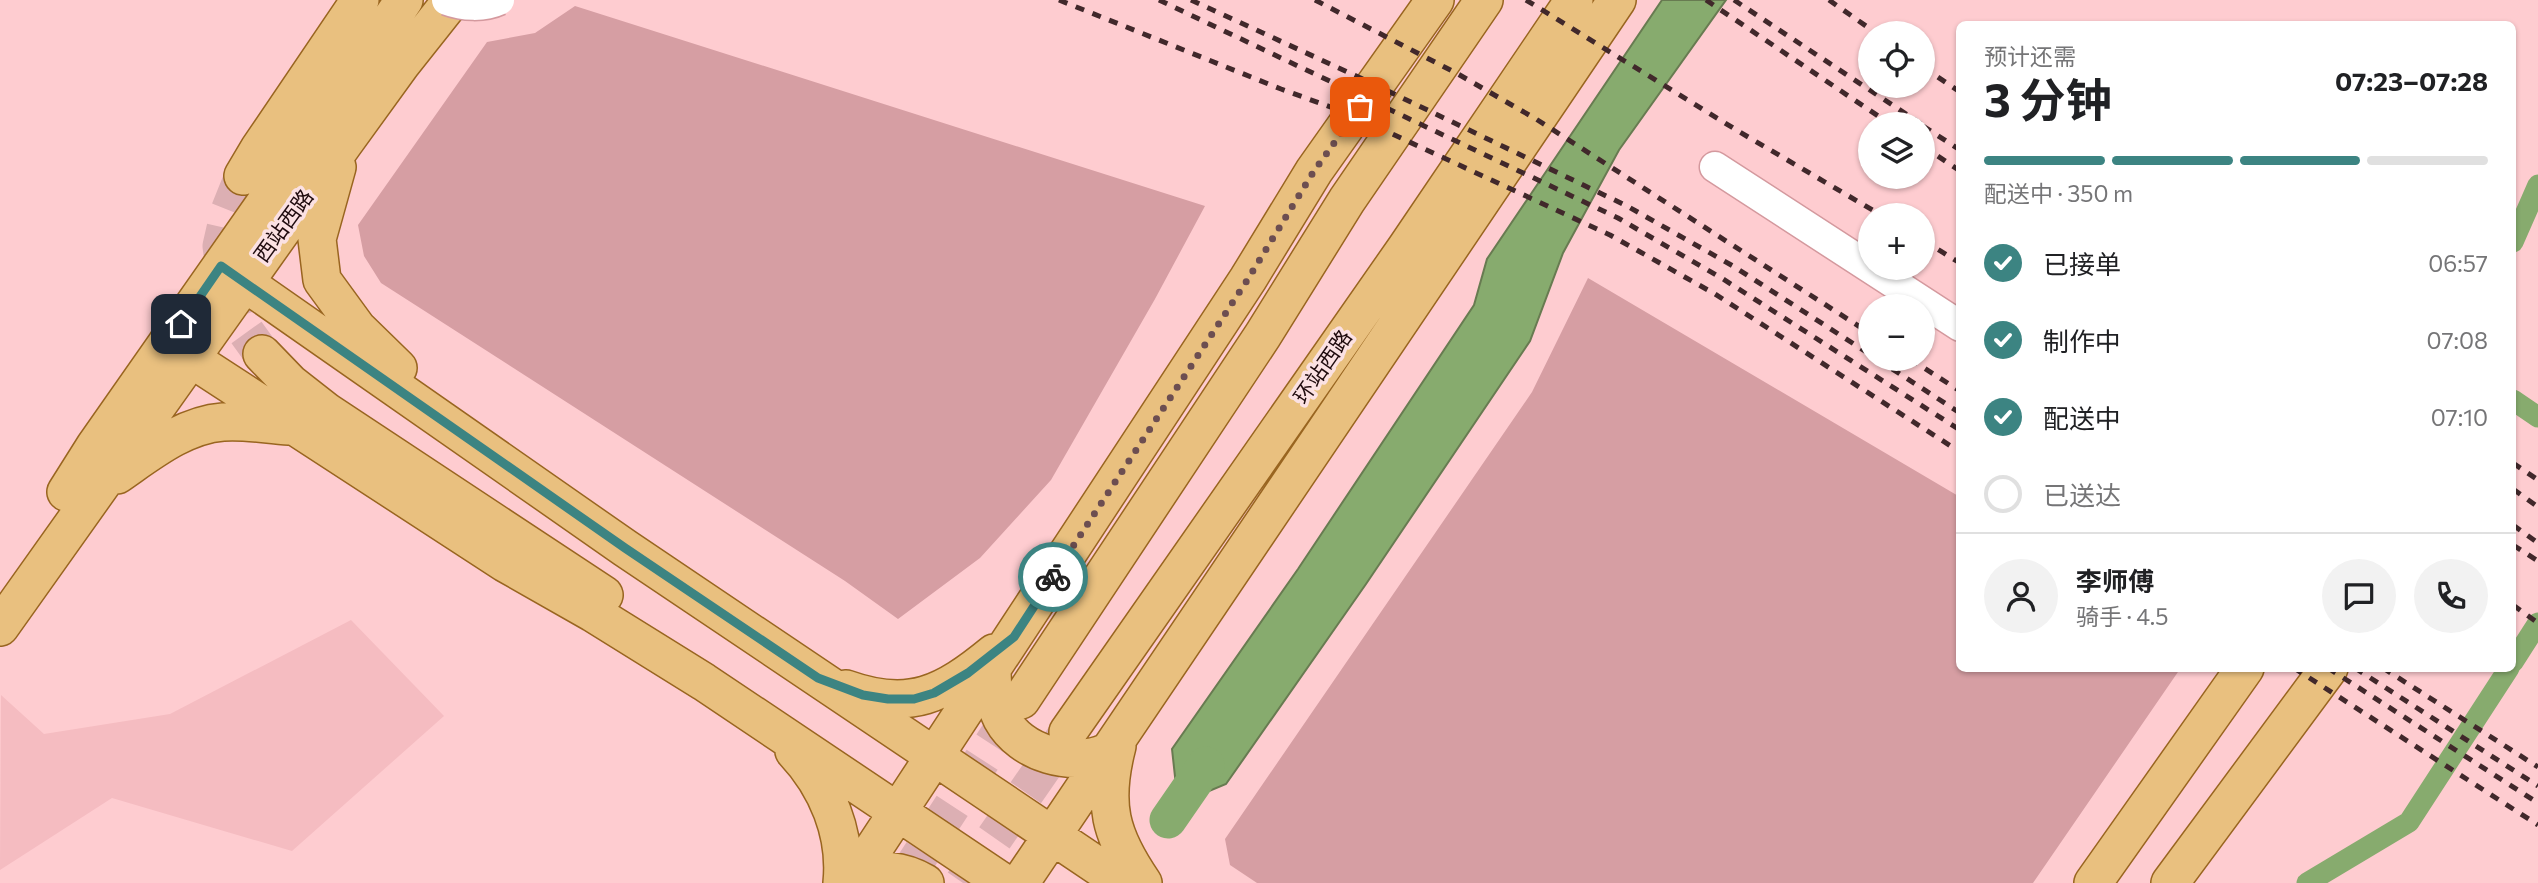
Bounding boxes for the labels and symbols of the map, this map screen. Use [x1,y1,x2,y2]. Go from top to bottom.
pin [1330,77,1390,137]
street label: 西站西路 [248,184,318,266]
pin [151,294,211,354]
street label: 环站西路 [1287,325,1356,408]
courier [1018,542,1088,612]

